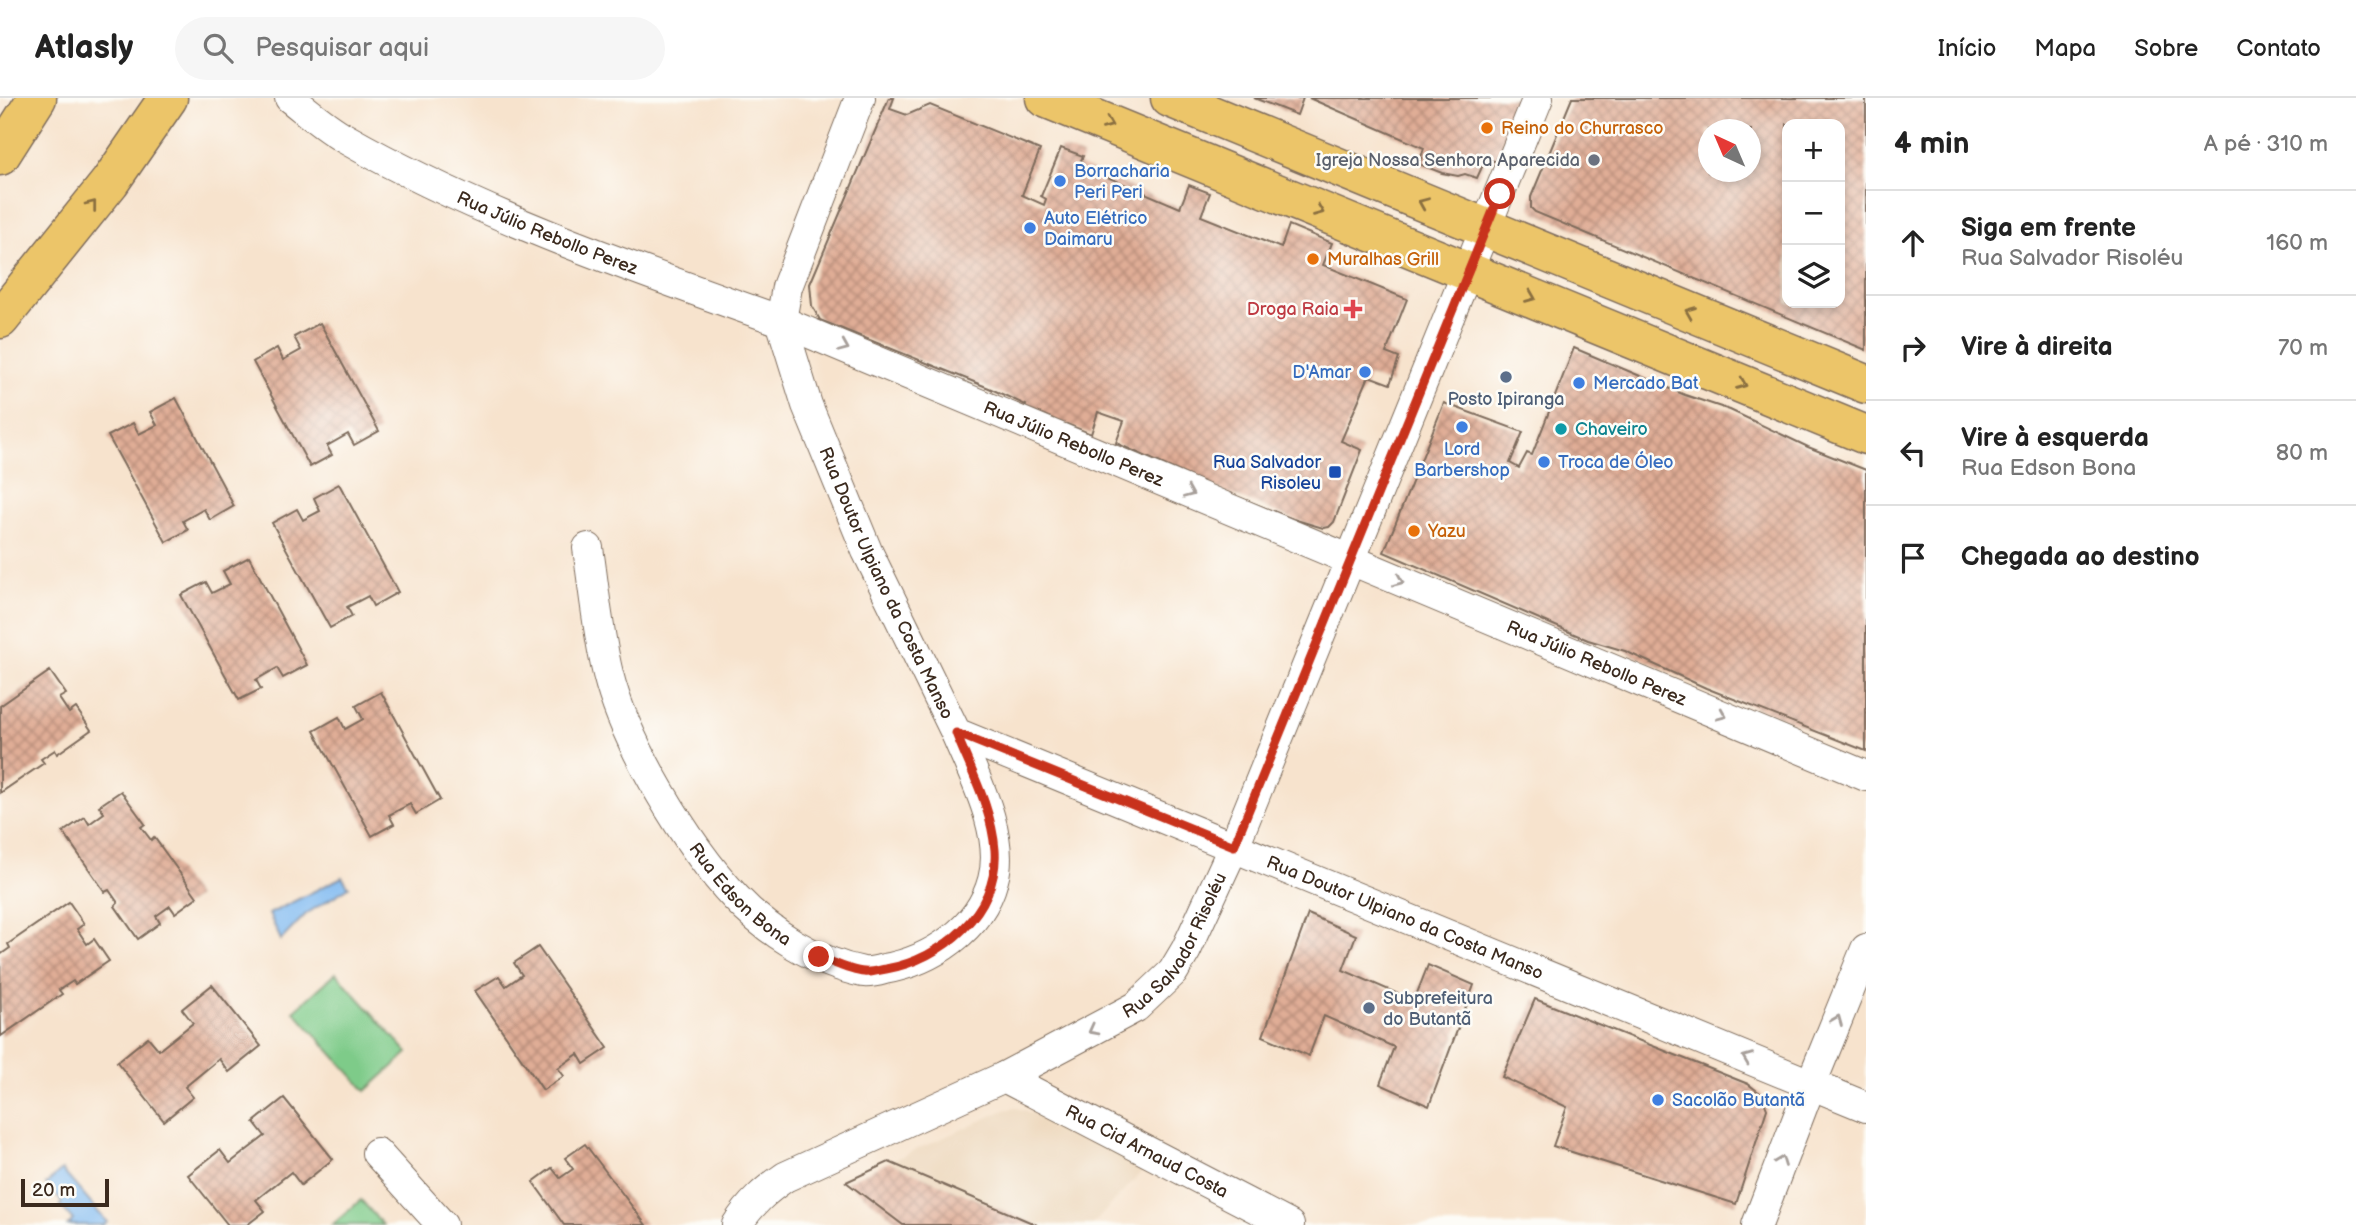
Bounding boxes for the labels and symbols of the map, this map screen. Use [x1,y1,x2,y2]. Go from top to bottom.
one-way arrow [1101,116,1114,130]
place label: Reino do Churrasco [1501,118,1664,139]
north arrow [1698,119,1761,182]
marker: Reino do Churrasco [1479,120,1495,136]
place label: Igreja Nossa Senhora Aparecida [1316,150,1580,171]
marker: Igreja Nossa Senhora Aparecida [1586,152,1602,168]
place label: Borracharia Peri Peri [1074,161,1170,203]
marker: Borracharia Peri Peri [1052,173,1068,189]
route start [1484,178,1515,209]
street label: Rua Júlio Rebollo Perez [454,187,641,280]
one-way arrow [1417,197,1429,211]
one-way arrow [83,200,96,213]
one-way arrow [1312,202,1324,216]
place label: Auto Elétrico Daimaru [1044,208,1148,250]
marker: Auto Elétrico Daimaru [1022,220,1038,236]
place label: Muralhas Grill [1327,249,1439,270]
marker: Muralhas Grill [1305,251,1321,267]
one-way arrow [1525,289,1537,303]
place label: Droga Raia [1247,299,1339,320]
marker: Droga Raia [1345,301,1361,317]
one-way arrow [1684,306,1696,320]
one-way arrow [837,339,849,353]
place label: D'Amar [1292,362,1351,383]
marker: D'Amar [1357,364,1373,380]
marker: Posto Ipiranga [1498,369,1514,385]
place label: Mercado Bat [1593,373,1699,394]
marker: Mercado Bat [1571,375,1587,391]
one-way arrow [1734,376,1747,390]
place label: Posto Ipiranga [1447,389,1565,410]
street label: Rua Júlio Rebollo Perez [980,397,1167,491]
marker: Lord Barbershop [1454,419,1470,435]
place label: Chaveiro [1575,419,1648,440]
marker: Chaveiro [1553,421,1569,437]
place label: Lord Barbershop [1414,439,1510,481]
street label: Rua Doutor Ulpiano da Costa Manso [814,444,958,723]
place label: Troca de Óleo [1558,450,1674,473]
place label: Rua Salvador Risoleu [1213,452,1321,494]
marker: Troca de Óleo [1536,454,1552,470]
marker: Rua Salvador Risoleu [1327,464,1343,480]
one-way arrow [1183,484,1195,498]
place label: Yazu [1427,521,1466,542]
marker: Yazu [1406,523,1422,539]
one-way arrow [1392,572,1404,586]
street label: Rua Júlio Rebollo Perez [1503,616,1690,711]
one-way arrow [1715,707,1727,721]
street label: Rua Edson Bona [684,839,795,951]
street label: Rua Doutor Ulpiano da Costa Manso [1263,852,1546,984]
street label: Rua Salvador Risoléu [1119,869,1231,1023]
route end [803,941,834,972]
place label: Subprefeitura do Butantã [1383,988,1493,1030]
marker: Subprefeitura do Butantã [1361,1000,1377,1016]
one-way arrow [1828,1015,1842,1027]
one-way arrow [1087,1022,1100,1036]
one-way arrow [1742,1052,1754,1066]
place label: Sacolão Butantã [1672,1090,1805,1111]
marker: Sacolão Butantã [1650,1092,1666,1108]
street label: Rua Cid Arnaud Costa [1062,1101,1232,1203]
one-way arrow [1773,1156,1787,1168]
scale bar [21,1176,108,1208]

